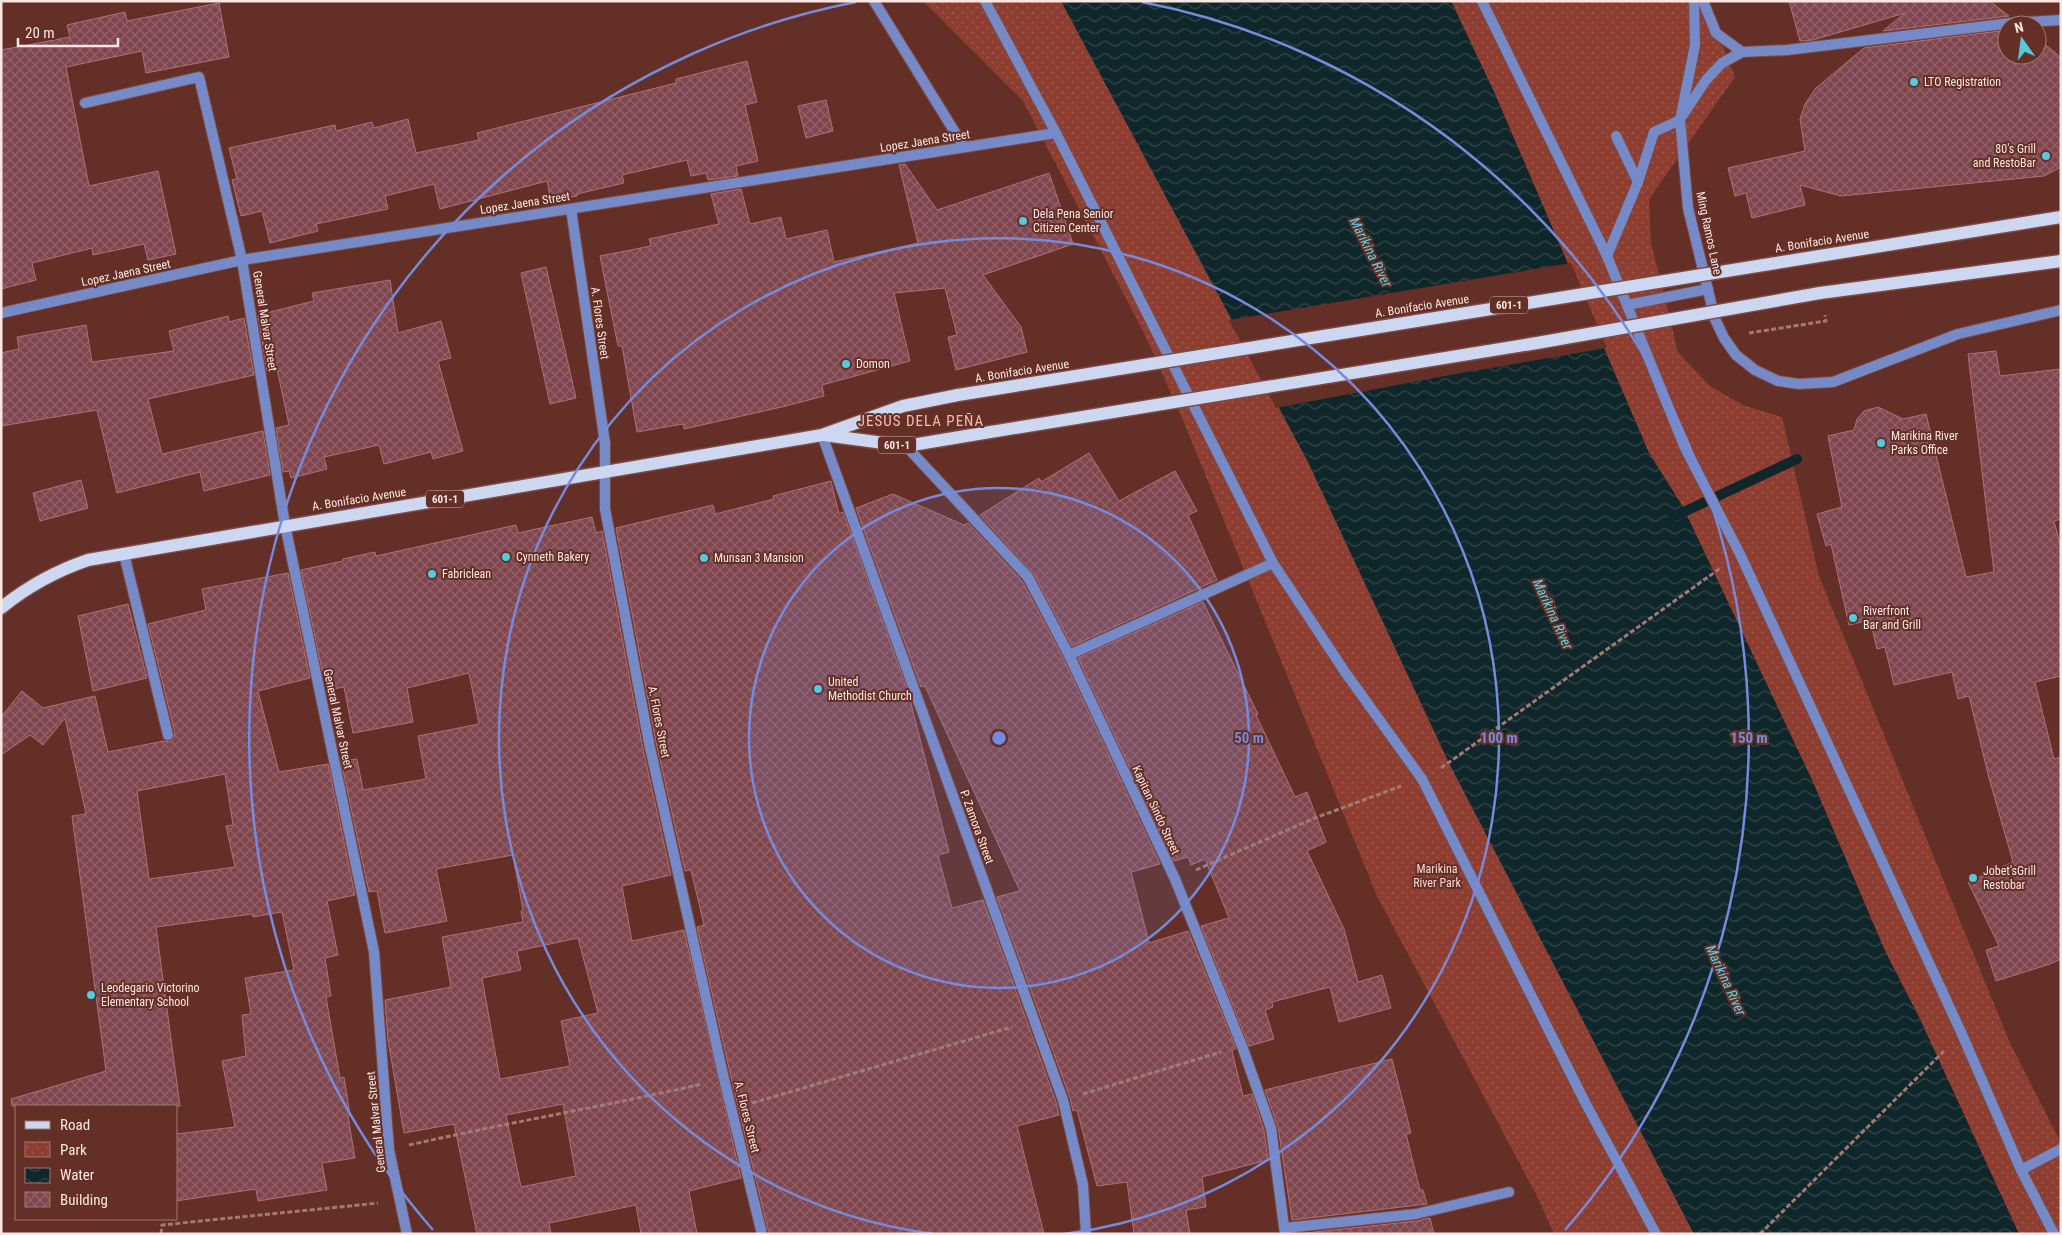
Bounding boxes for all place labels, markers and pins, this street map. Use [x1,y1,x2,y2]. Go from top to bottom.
place label: LTO Registration [1924,75,2001,89]
marker: LTO Registration [1908,76,1920,88]
place label: 80's Grill and RestoBar [1973,142,2036,170]
marker: 80's Grill and RestoBar [2040,150,2052,162]
place label: Dela Pena Senior Citizen Center [1033,207,1114,235]
marker: Dela Pena Senior Citizen Center [1017,215,1029,227]
place label: Domon [856,357,890,371]
marker: Domon [840,358,852,370]
place label: Marikina River Parks Office [1891,429,1959,457]
marker: Marikina River Parks Office [1875,437,1887,449]
place label: Cynneth Bakery [516,550,589,564]
marker: Cynneth Bakery [500,551,512,563]
place label: Munsan 3 Mansion [714,551,804,565]
marker: Munsan 3 Mansion [698,552,710,564]
place label: Fabriclean [442,567,491,581]
marker: Fabriclean [426,568,438,580]
place label: Riverfront Bar and Grill [1863,604,1921,632]
marker: Riverfront Bar and Grill [1847,612,1859,624]
place label: United Methodist Church [828,675,912,703]
marker: United Methodist Church [812,683,824,695]
centre of rings [990,729,1008,747]
place label: Jobet'sGrill Restobar [1983,864,2036,892]
marker: Jobet'sGrill Restobar [1967,872,1979,884]
place label: Leodegario Victorino Elementary School [101,981,200,1009]
marker: Leodegario Victorino Elementary School [85,989,97,1001]

